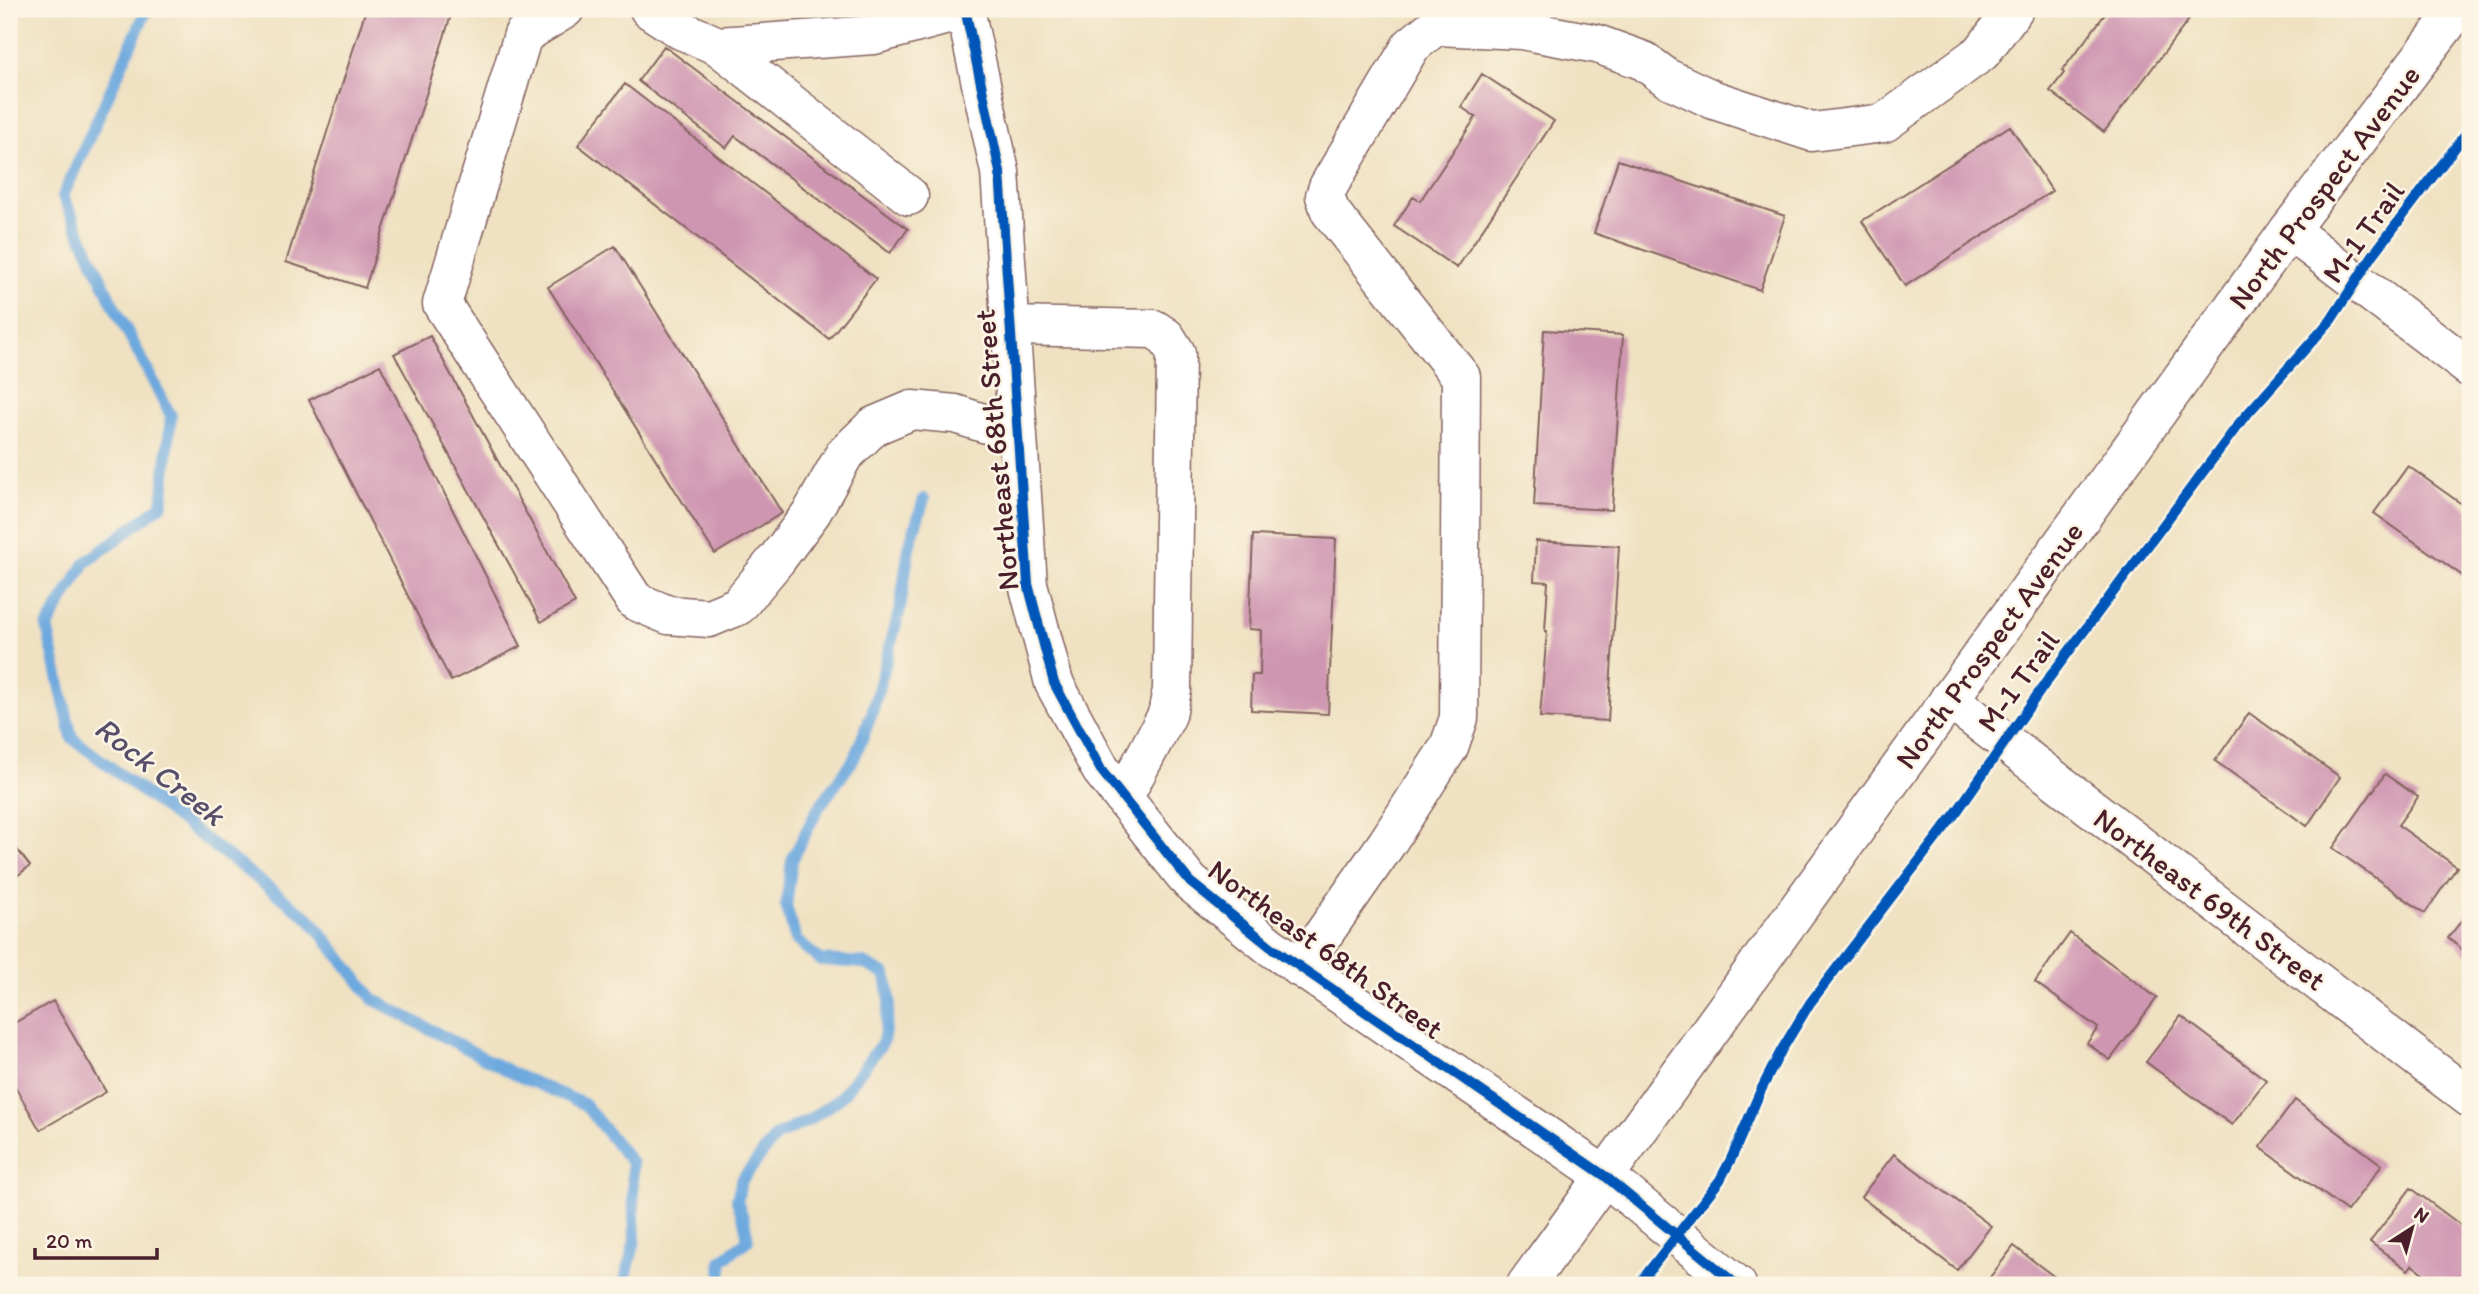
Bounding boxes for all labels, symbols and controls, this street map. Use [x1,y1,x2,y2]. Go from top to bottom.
street label: North Prospect Avenue [2220,57,2428,317]
street label: M-1 Trail [2314,173,2413,290]
street label: Northeast 68th Street [965,308,1027,592]
street label: North Prospect Avenue [1887,514,2091,776]
street label: M-1 Trail [1969,622,2068,739]
water label: Rock Creek [87,708,234,834]
street label: Northeast 69th Street [2086,800,2334,998]
street label: Northeast 68th Street [1201,851,1451,1047]
north arrow [2378,1192,2448,1262]
text: N [2410,1202,2434,1228]
scale bar [35,1217,158,1261]
text: 20 m [46,1228,93,1253]

